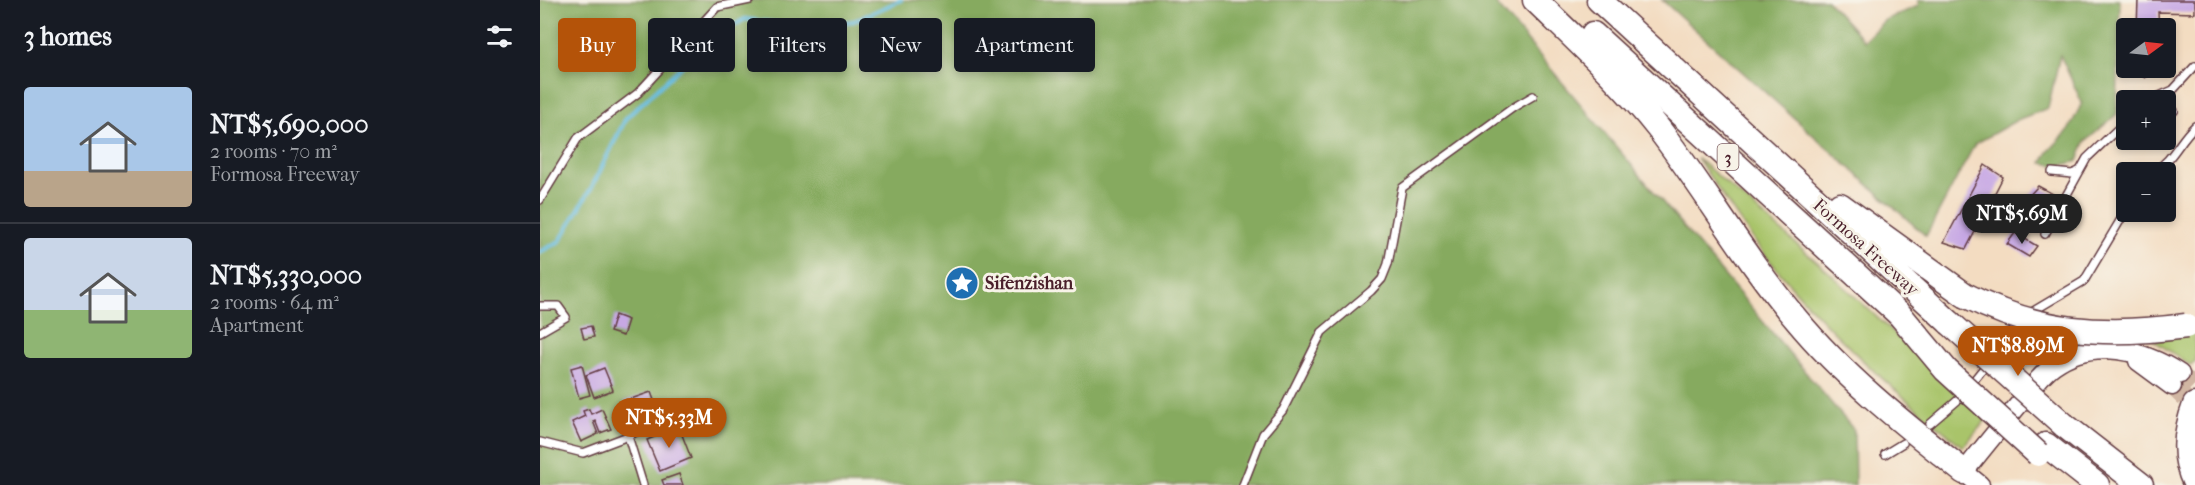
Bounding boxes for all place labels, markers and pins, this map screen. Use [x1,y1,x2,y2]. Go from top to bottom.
pin: NT$5.69M [1960,194,2084,245]
place icon: Sifenzishan [944,265,980,301]
place label: Sifenzishan [985,273,1074,294]
pin: NT$8.89M [1956,326,2080,377]
pin: NT$5.33M [607,398,731,449]

